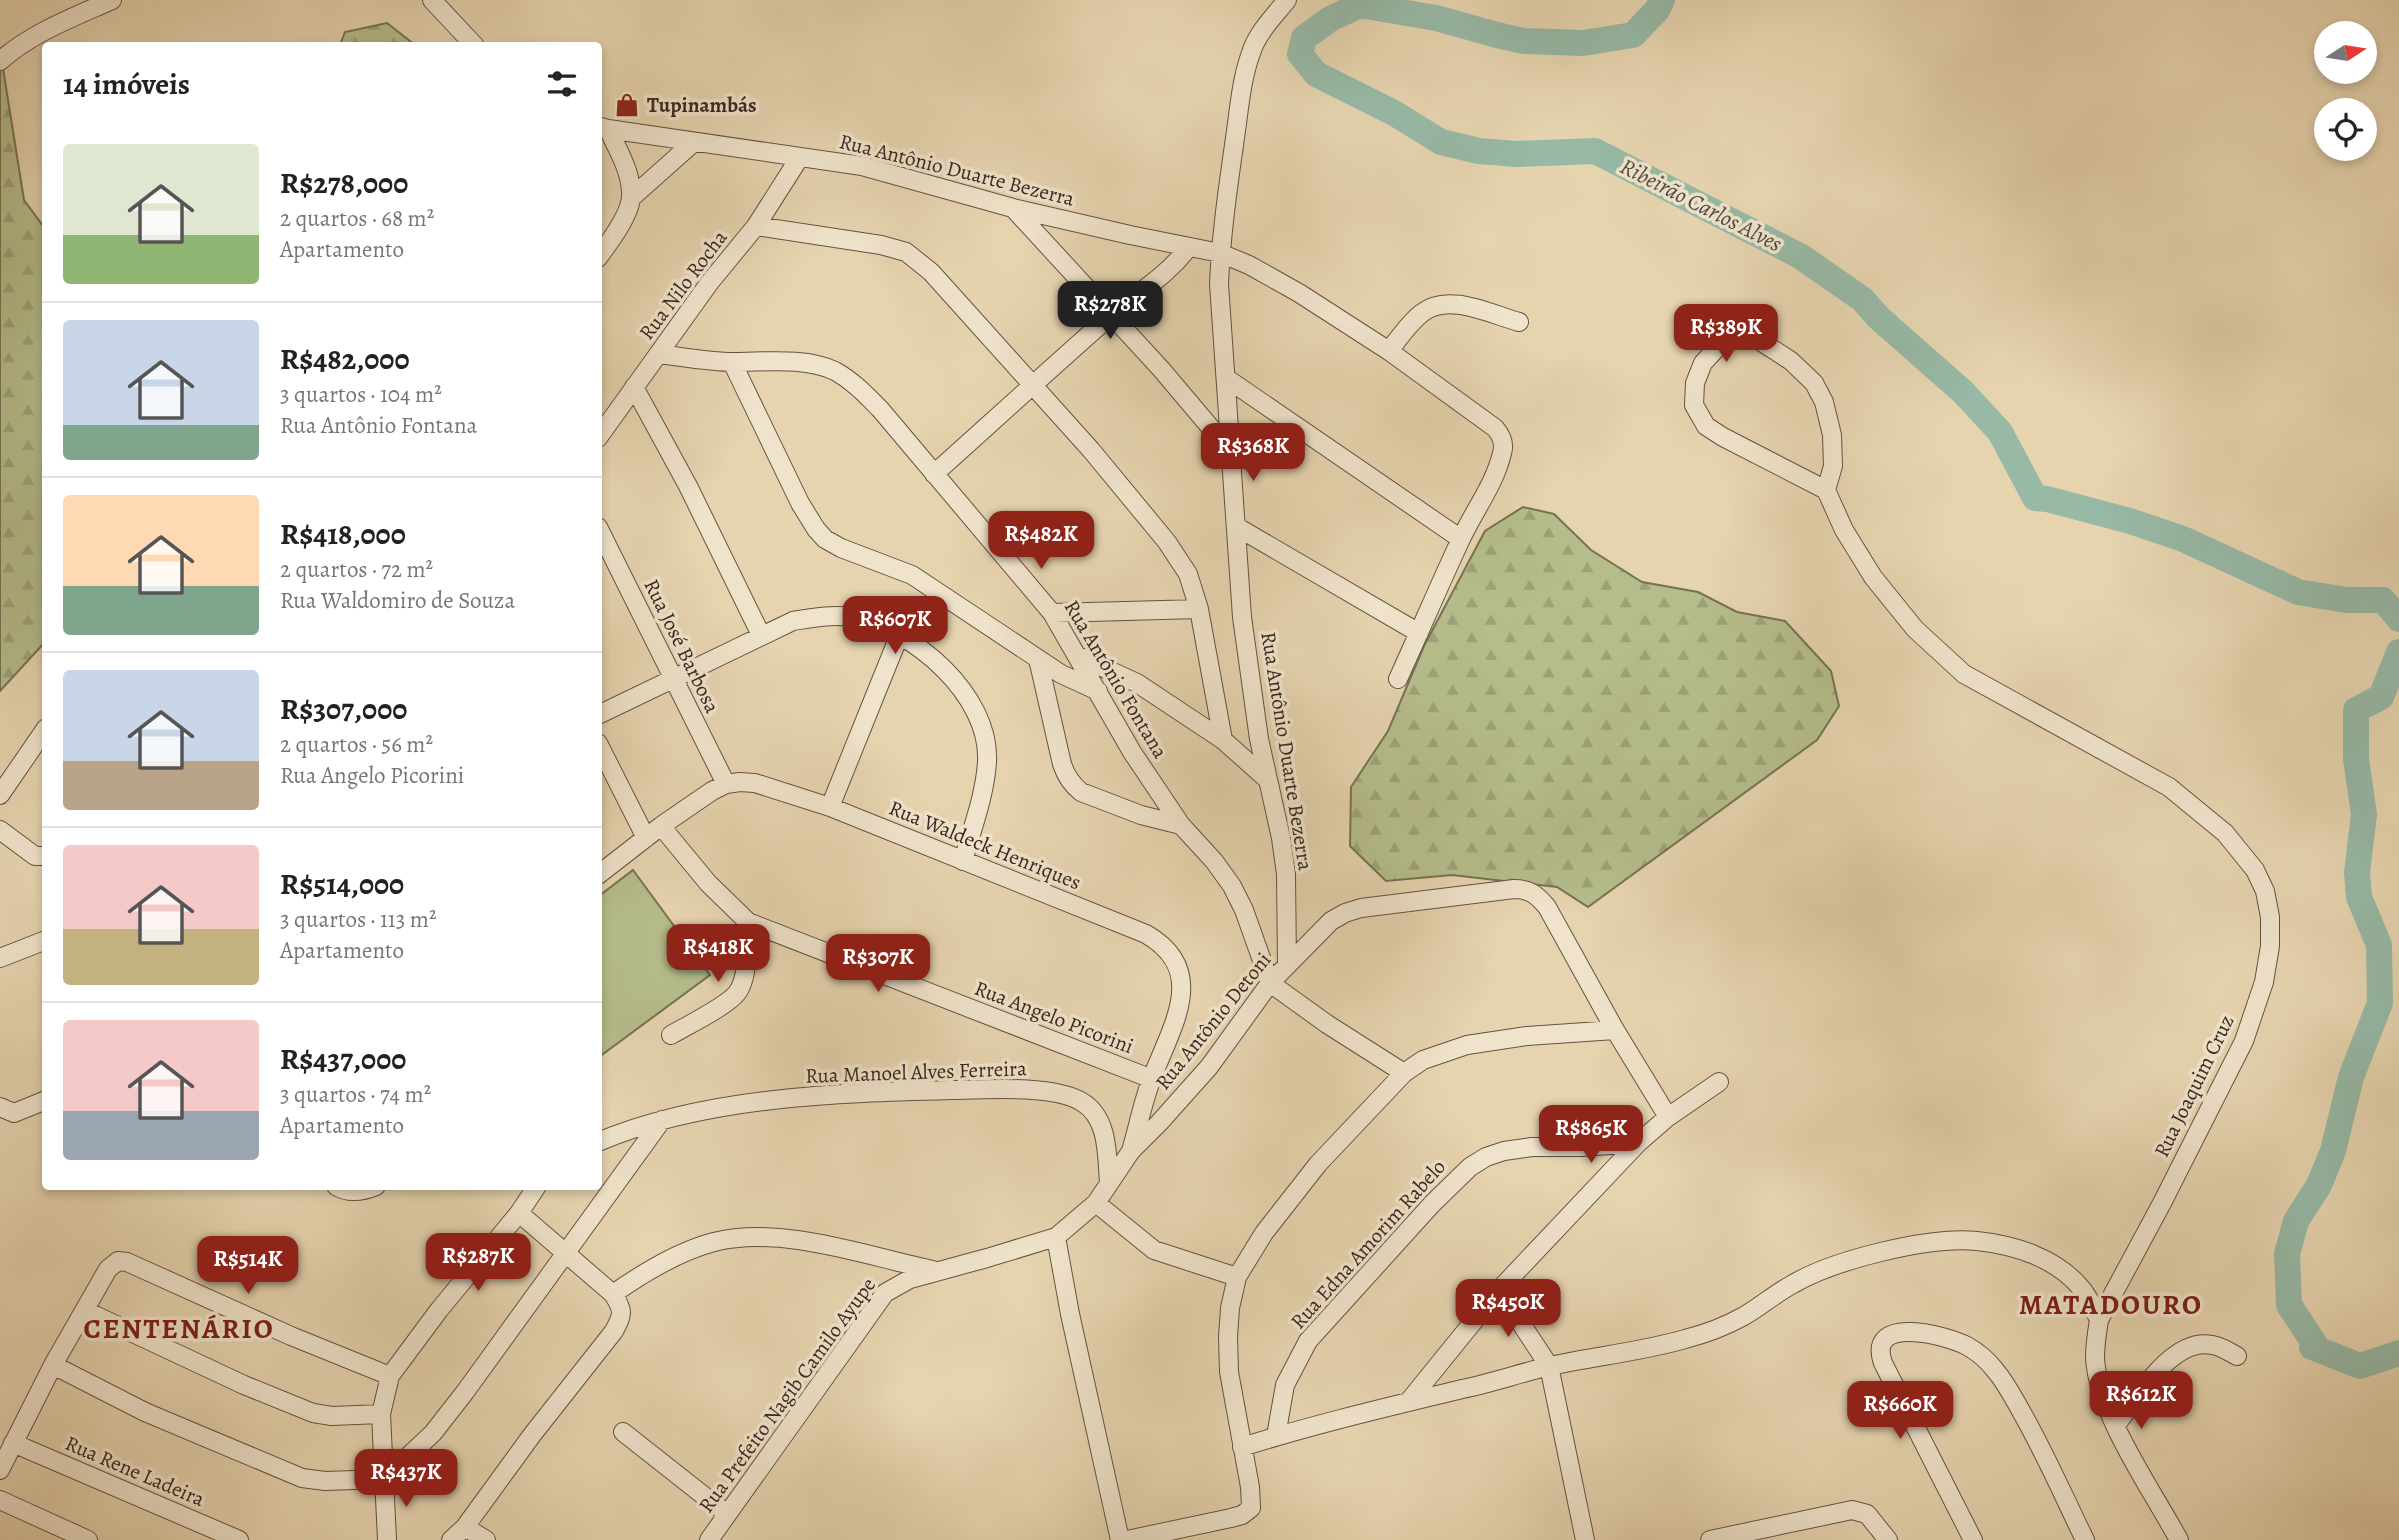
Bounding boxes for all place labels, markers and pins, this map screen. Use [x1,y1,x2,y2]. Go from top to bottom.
shop icon: Tupinambás [613,91,641,119]
place label: Tupinambás [647,91,757,119]
pin: R$278K [1053,282,1167,341]
pin: R$389K [1669,304,1783,364]
pin: R$368K [1196,424,1310,483]
pin: R$482K [984,512,1098,571]
pin: R$607K [838,596,952,656]
pin: R$418K [661,925,775,984]
pin: R$307K [821,934,935,994]
pin: R$865K [1534,1106,1648,1165]
pin: R$287K [421,1234,535,1293]
pin: R$514K [191,1236,305,1296]
pin: R$450K [1451,1280,1565,1339]
pin: R$612K [2084,1372,2198,1431]
pin: R$660K [1843,1382,1957,1441]
pin: R$437K [349,1450,463,1509]

